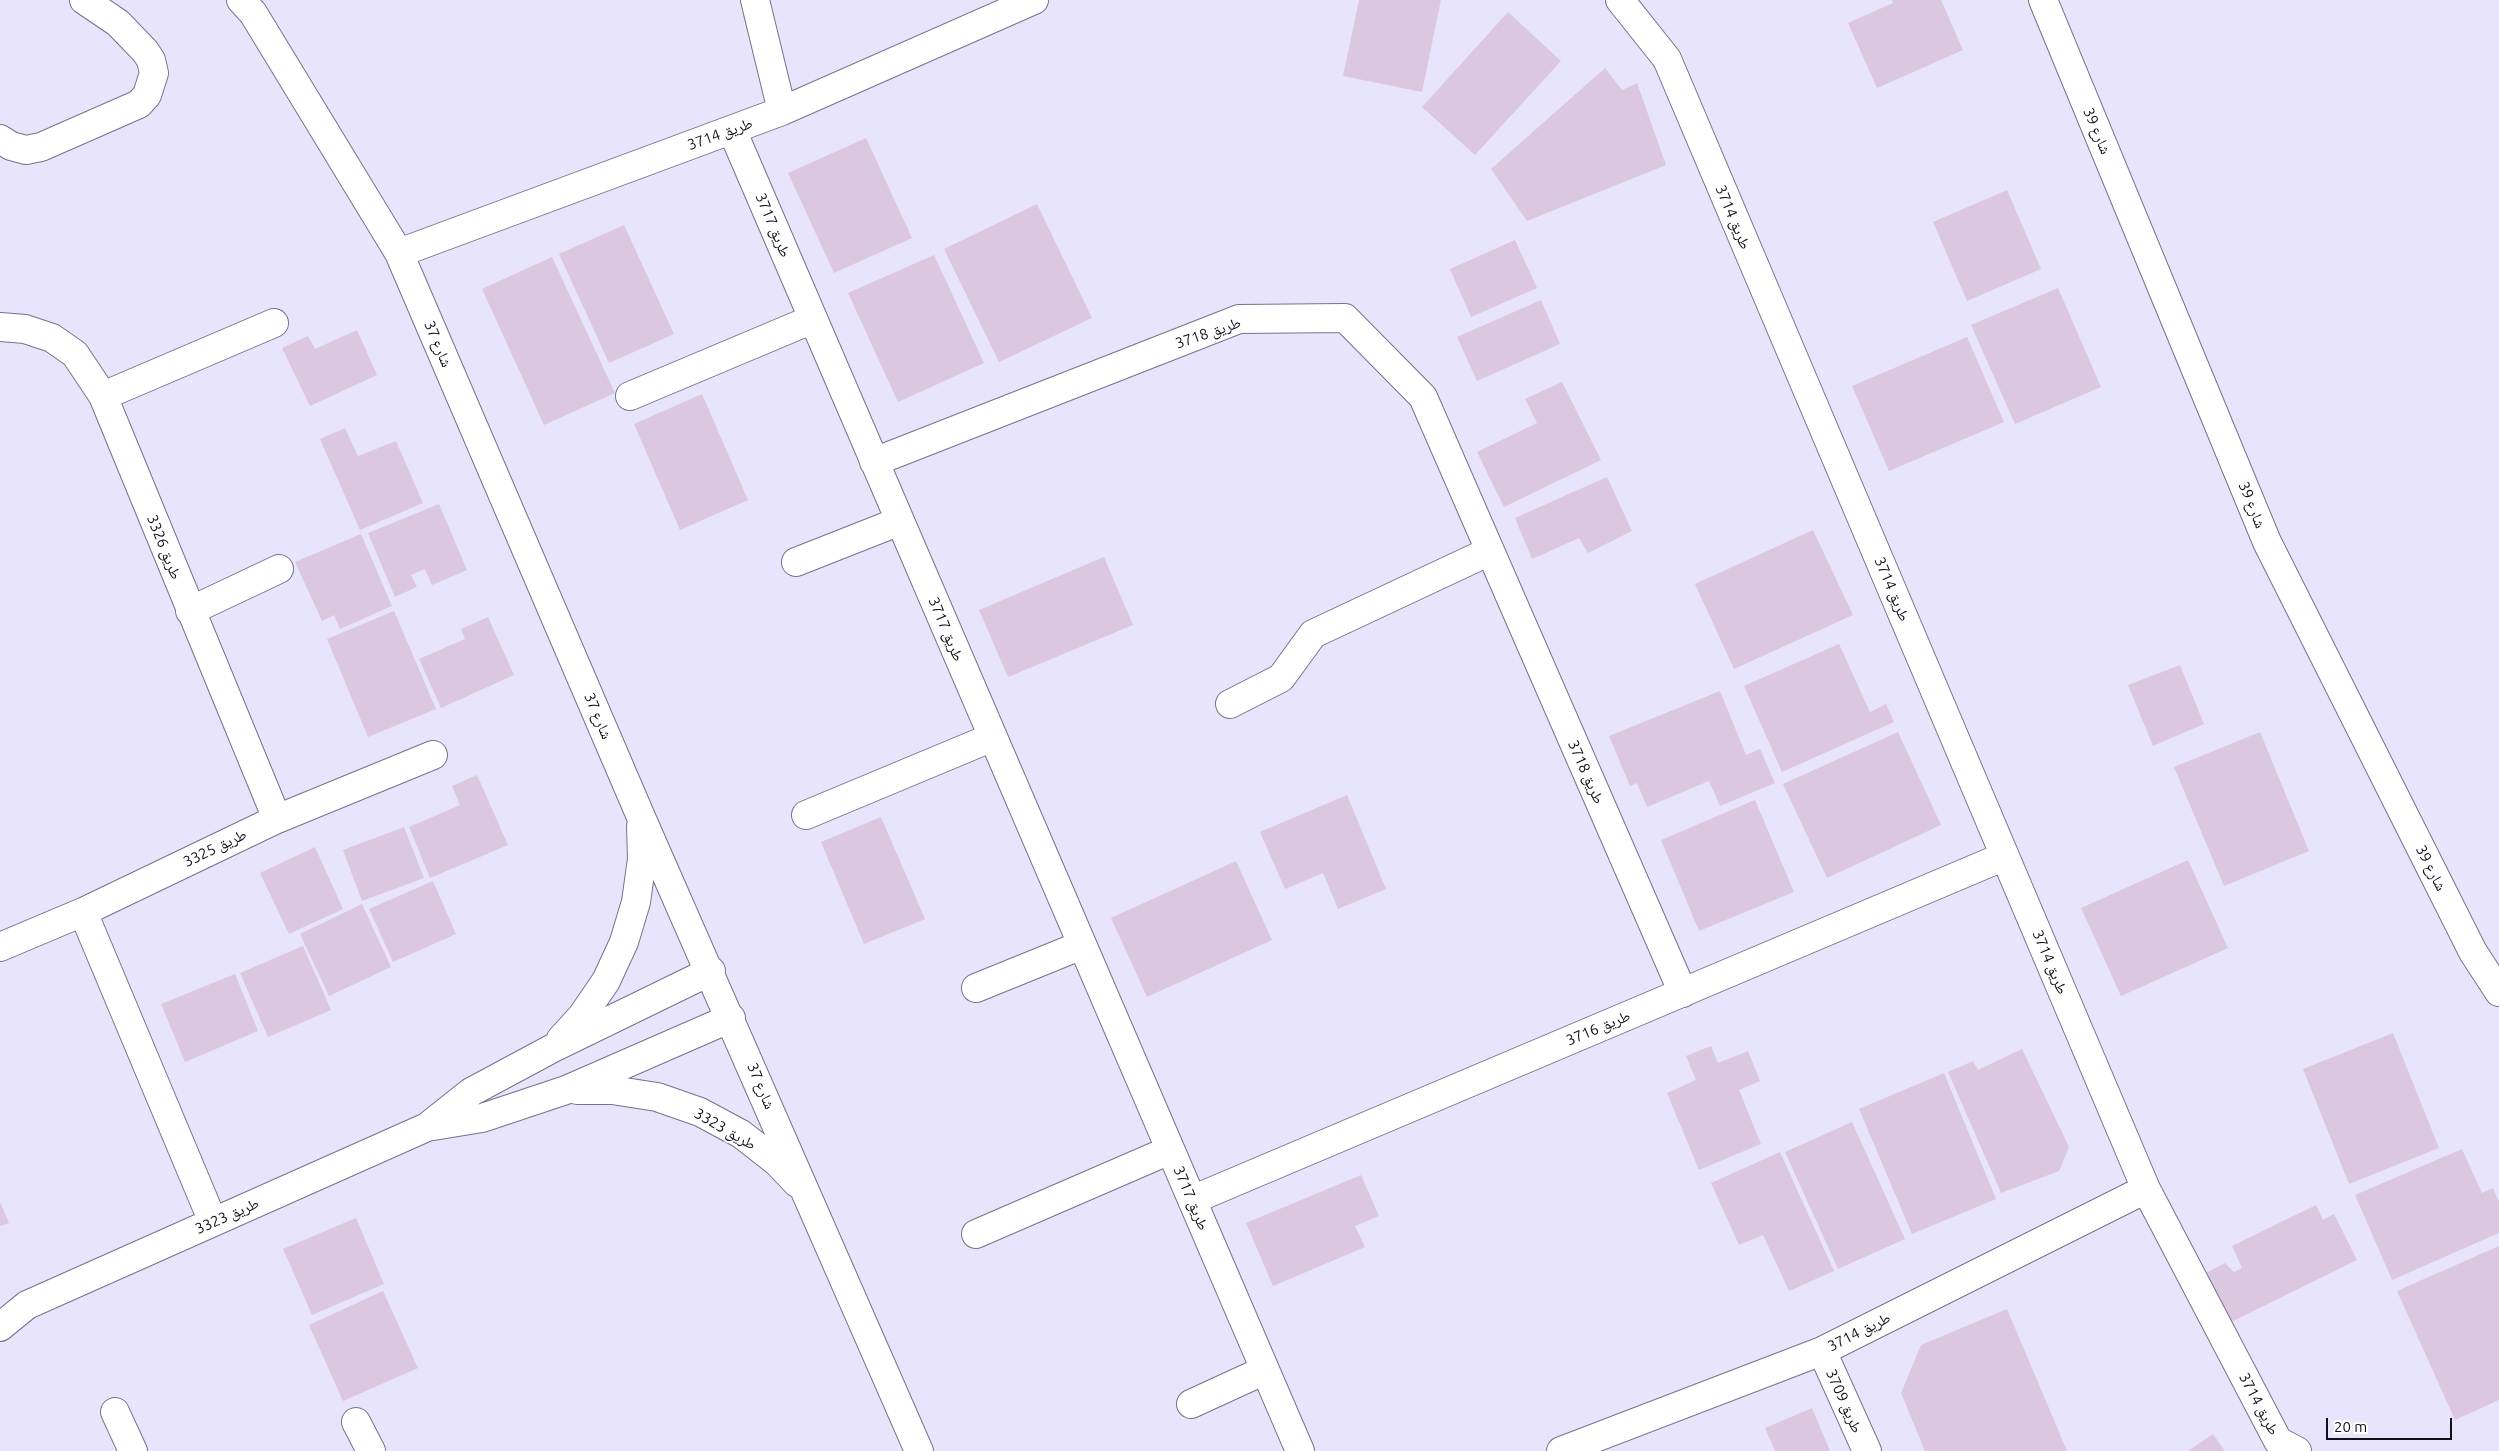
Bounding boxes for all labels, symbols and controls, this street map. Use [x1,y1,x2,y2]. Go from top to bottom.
street label: شارع 39 [2079,105,2115,157]
street label: طريق 3714 [685,114,755,154]
street label: طريق 3714 [1711,182,1755,252]
street label: طريق 3717 [751,190,795,260]
street label: طريق 3718 [1173,313,1243,353]
street label: شارع 37 [420,318,456,370]
street label: شارع 39 [2235,479,2269,531]
street label: طريق 3326 [143,512,185,582]
street label: طريق 3714 [1870,554,1914,624]
street label: طريق 3717 [924,594,968,664]
street label: شارع 37 [580,690,616,742]
street label: طريق 3718 [1564,737,1608,807]
street label: طريق 3325 [180,825,250,871]
street label: شارع 39 [2412,842,2450,894]
street label: طريق 3714 [2028,927,2072,997]
street label: طريق 3716 [1563,1006,1633,1050]
street label: شارع 37 [743,1060,779,1112]
street label: طريق 3323 [691,1104,759,1154]
street label: طريق 3717 [1169,1163,1213,1233]
street label: طريق 3323 [192,1194,262,1238]
street label: طريق 3714 [1825,1309,1893,1355]
street label: طريق 3709 [1822,1366,1866,1436]
street label: طريق 3714 [2235,1370,2283,1438]
scale bar [2329,1408,2455,1440]
text: 20 m [2334,1418,2367,1435]

